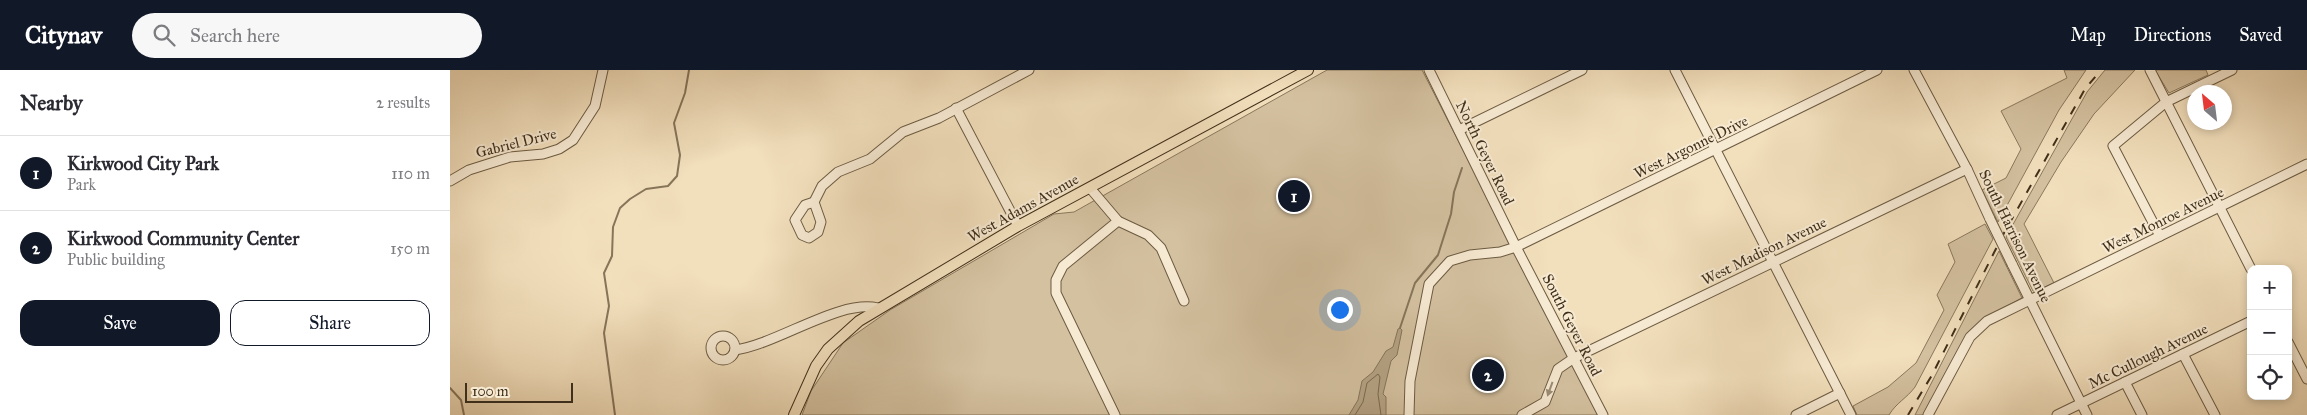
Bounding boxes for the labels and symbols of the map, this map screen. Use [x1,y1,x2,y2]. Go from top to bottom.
north arrow [2187,85,2232,130]
street label: North Geyer Road [1452,98,1518,208]
street label: West Argonne Drive [1631,112,1751,182]
street label: Gabriel Drive [474,124,558,162]
street label: South Harrison Avenue [1975,167,2055,305]
street label: West Adams Avenue [964,170,1082,246]
pin: 1 [1278,177,1310,215]
street label: West Monroe Avenue [2099,183,2227,257]
street label: West Madison Avenue [1699,213,1829,289]
street label: South Geyer Road [1539,271,1606,380]
your location [1327,297,1353,323]
street label: Mc Cullough Avenue [2085,319,2211,393]
pin: 2 [1472,356,1504,394]
scale bar [465,380,572,403]
one-way arrow [1546,382,1554,397]

